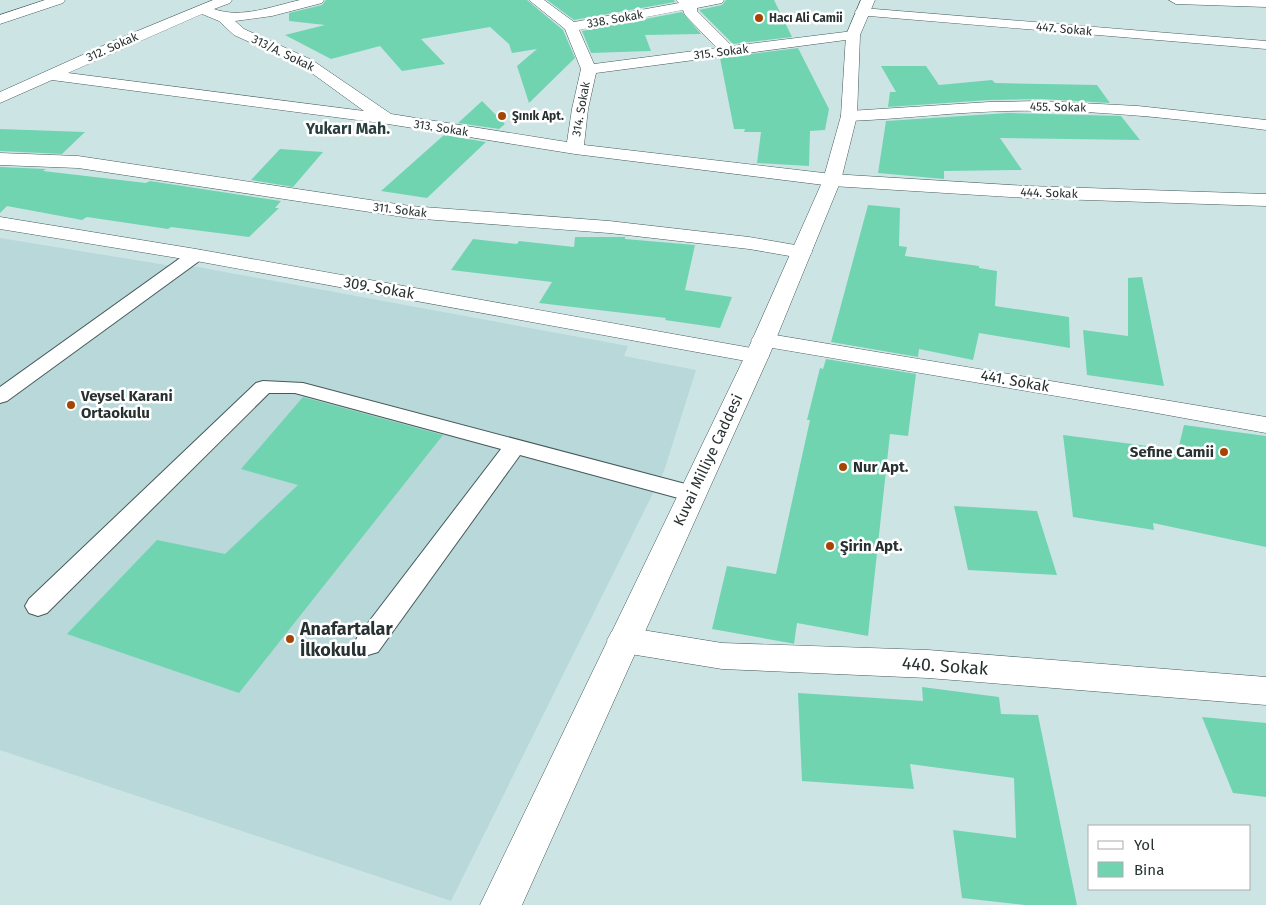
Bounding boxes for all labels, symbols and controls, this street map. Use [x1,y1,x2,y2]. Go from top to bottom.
street label: 338. Sokak [586,7,645,31]
place label: Hacı Ali Camii [769,11,843,25]
marker: Hacı Ali Camii [753,12,765,24]
street label: 447. Sokak [1035,20,1093,38]
street label: 312. Sokak [84,29,141,65]
street label: 313/A. Sokak [250,32,317,74]
street label: 315. Sokak [693,42,750,62]
street label: 314. Sokak [569,80,593,138]
street label: 455. Sokak [1030,100,1087,115]
place label: Şınık Apt. [512,109,564,124]
marker: Şınık Apt. [496,110,508,122]
street label: 313. Sokak [413,117,470,139]
district label: Yukarı Mah. [305,119,390,138]
street label: 444. Sokak [1020,185,1079,201]
street label: 311. Sokak [372,200,429,220]
street label: 309. Sokak [342,273,416,303]
street label: 441. Sokak [979,366,1051,396]
place label: Veysel Karani Ortaokulu [80,387,173,422]
street label: Kuvai Milliye Caddesi [670,391,746,529]
marker: Veysel Karani Ortaokulu [65,399,77,411]
place label: Sefine Camii [1130,443,1214,461]
marker: Sefine Camii [1218,446,1230,458]
place label: Nur Apt. [853,458,909,476]
marker: Nur Apt. [837,461,849,473]
place label: Şirin Apt. [840,537,903,556]
marker: Şirin Apt. [824,540,836,552]
place label: Anafartalar İlkokulu [299,618,393,661]
marker: Anafartalar İlkokulu [284,633,296,645]
street label: 440. Sokak [901,652,990,680]
legend [1088,825,1251,890]
text: Yol [1134,836,1155,854]
text: Bina [1134,861,1164,879]

